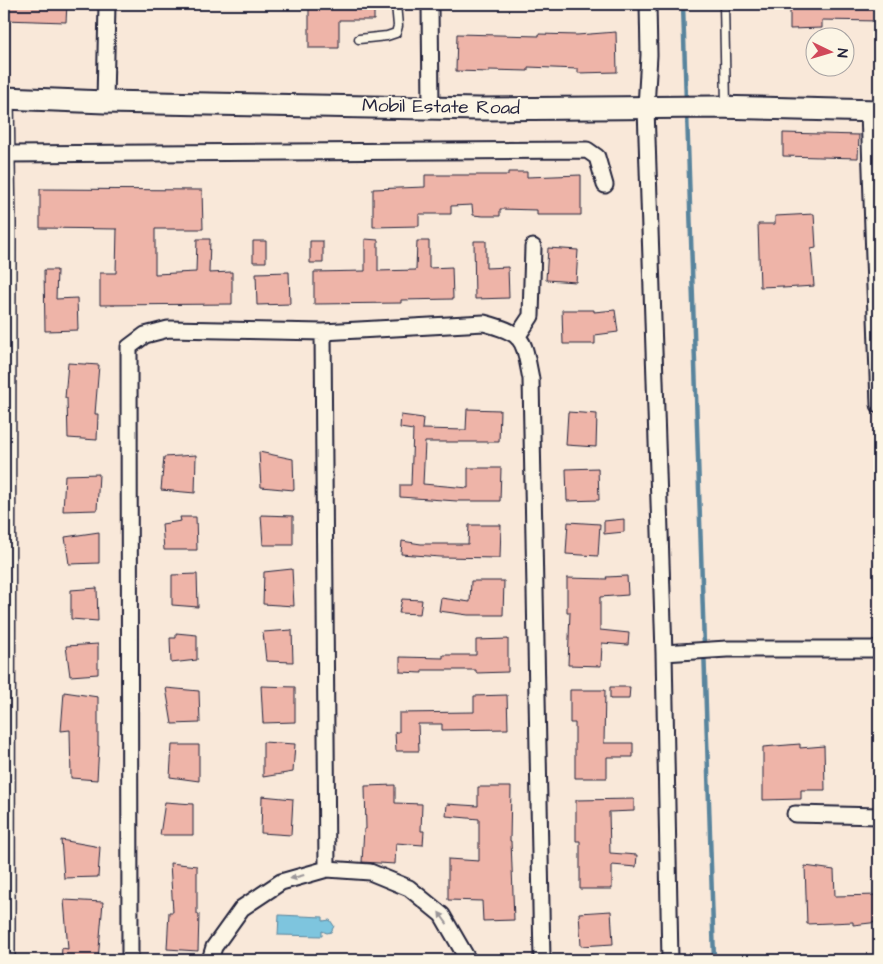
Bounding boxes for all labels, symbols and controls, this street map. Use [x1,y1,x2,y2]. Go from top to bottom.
north arrow [806,28,856,78]
text: N [832,48,852,59]
street label: Mobil Estate Road [362,92,520,122]
one-way arrow [289,874,304,882]
one-way arrow [438,911,448,925]

